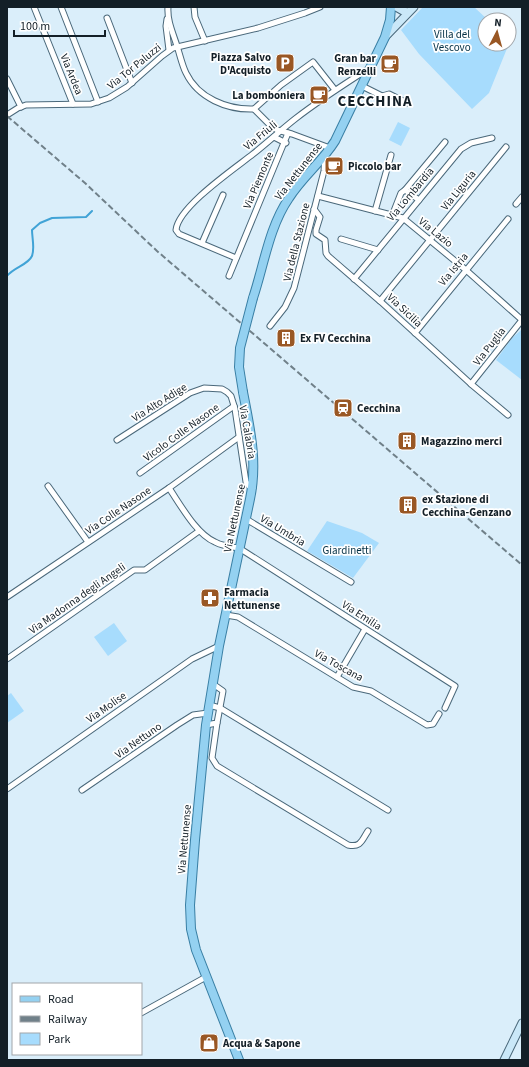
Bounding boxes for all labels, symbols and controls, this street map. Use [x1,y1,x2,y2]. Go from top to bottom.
scale bar [14,12,105,38]
north arrow [477,12,517,52]
text: N [494,15,502,30]
text: 100 m [20,18,50,35]
park label: Villa del Vescovo [433,27,471,55]
street label: Via Tor Paluzzi [104,40,164,93]
place label: Piazza Salvo D'Acquisto [211,50,271,78]
place label: Gran bar Renzelli [334,51,377,79]
street label: Via Ardea [57,52,86,97]
parking icon: Piazza Salvo D'Acquisto [274,52,296,74]
cafe icon: Gran bar Renzelli [379,53,401,75]
cafe icon: La bomboniera [308,84,330,106]
place label: La bomboniera [232,88,305,103]
district label: CECCHINA [337,91,413,112]
street label: Via Friuli [240,117,280,154]
street label: Via Nettunense [271,139,326,203]
street label: Via Piemonte [240,149,277,211]
cafe icon: Piccolo bar [323,155,345,177]
place label: Piccolo bar [348,159,402,174]
street label: Via Lombardia [383,164,437,224]
street label: Via Liguria [438,167,479,214]
street label: Via della Stazione [279,201,314,283]
street label: Via Lazio [415,214,456,251]
street label: Via Istria [435,249,472,289]
street label: Via Sicilia [384,290,426,331]
street label: Via Puglia [470,324,509,369]
building icon: Ex FV Cecchina [275,327,297,349]
place label: Ex FV Cecchina [300,331,371,346]
street label: Via Alto Adige [129,379,190,425]
station icon: Cecchina [332,397,354,419]
street label: Vicolo Colle Nasone [140,399,223,465]
place label: Cecchina [357,401,401,416]
street label: Via Calabria [235,404,260,460]
building icon: Magazzino merci [396,430,418,452]
place label: Magazzino merci [421,434,502,449]
street label: Via Nettunense [220,482,249,554]
street label: Via Colle Nasone [82,483,155,538]
place label: ex Stazione di Cecchina-Genzano [422,492,511,520]
building icon: ex Stazione di Cecchina-Genzano [397,494,419,516]
street label: Via Umbria [257,511,308,550]
park label: Giardinetti [323,543,371,558]
street label: Via Madonna degli Angeli [26,559,129,637]
place label: Farmacia Nettunense [224,585,281,613]
pharmacy icon: Farmacia Nettunense [199,587,221,609]
street label: Via Emilia [339,597,385,634]
street label: Via Toscana [312,646,366,685]
street label: Via Molise [83,688,130,727]
street label: Via Nettuno [112,719,165,762]
street label: Via Nettunense [174,803,195,874]
legend [12,983,142,1055]
text: Road [48,991,74,1008]
text: Railway [48,1011,87,1028]
text: Park [48,1031,70,1048]
shop icon: Acqua & Sapone [198,1032,220,1054]
place label: Acqua & Sapone [222,1036,301,1051]

